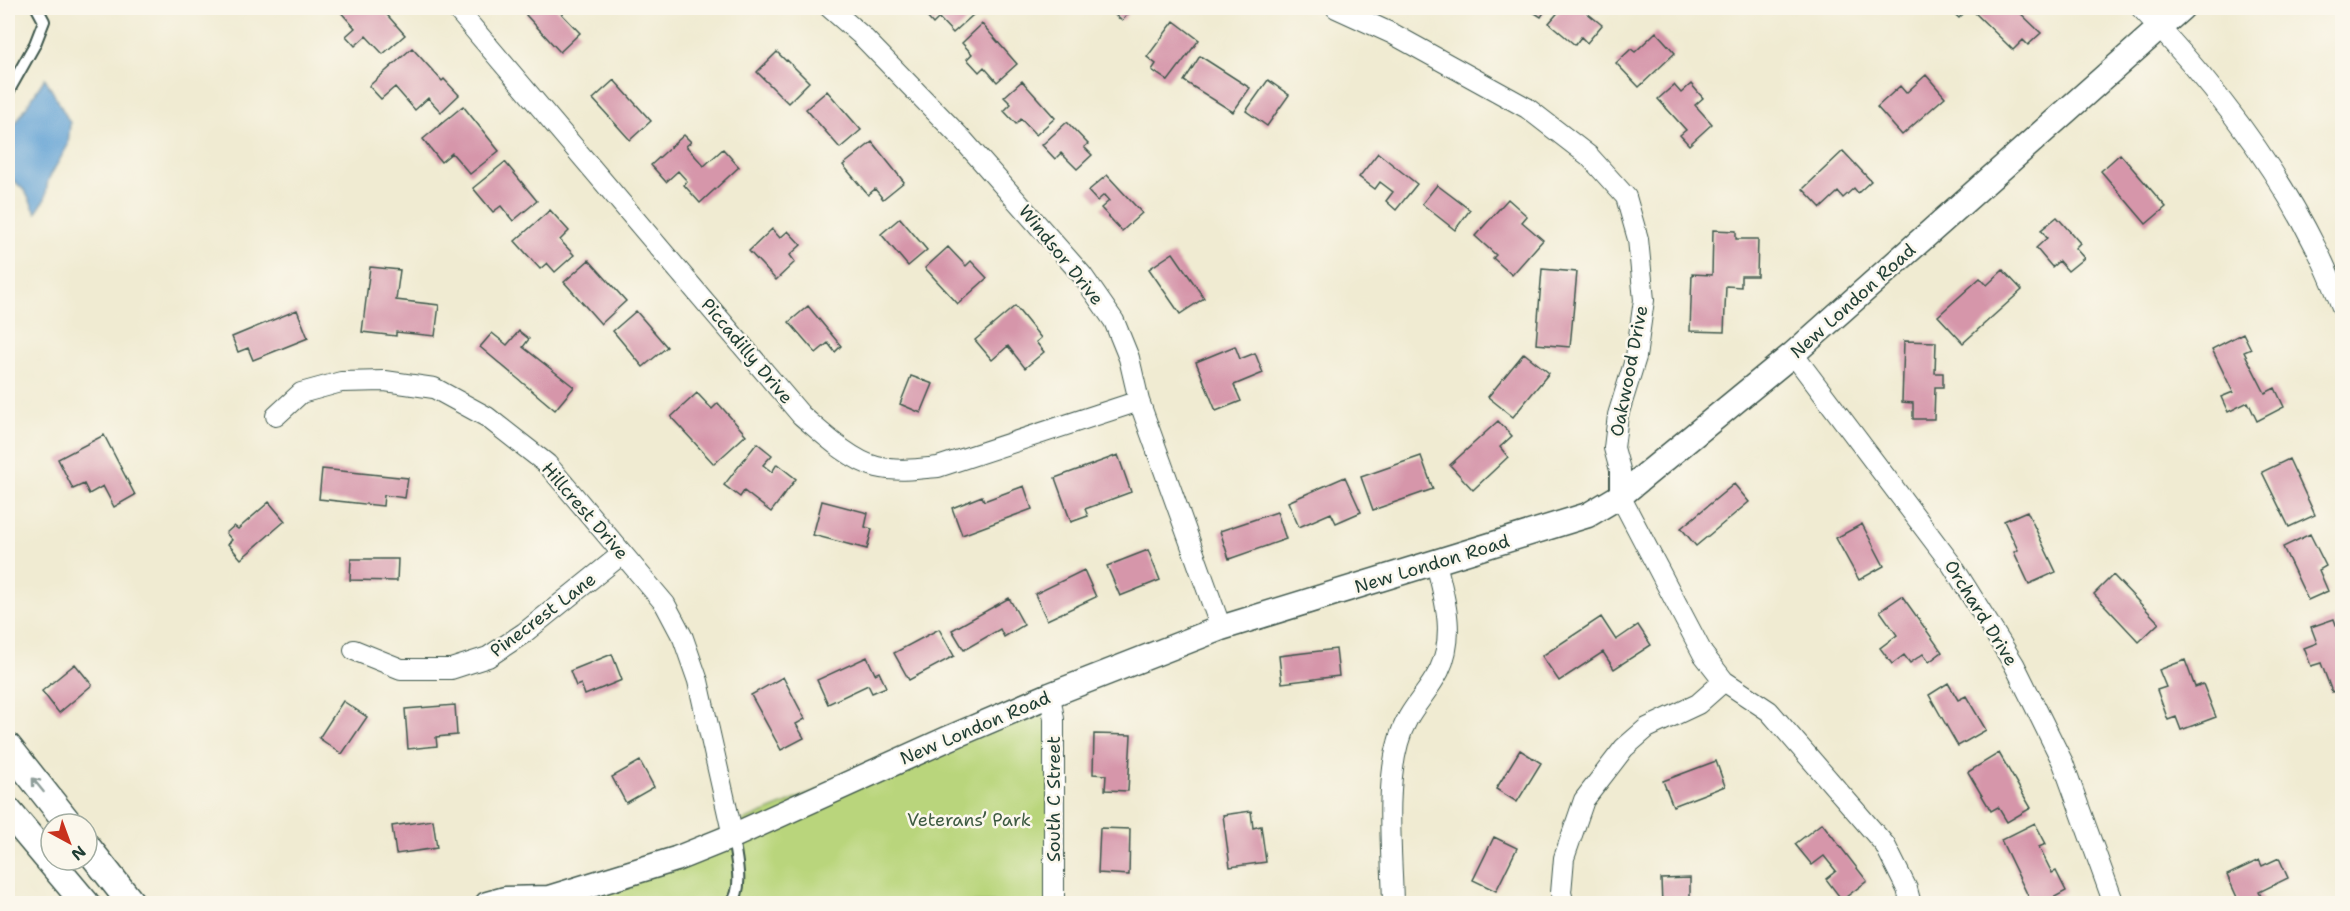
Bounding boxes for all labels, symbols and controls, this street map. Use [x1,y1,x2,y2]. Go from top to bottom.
street label: Windsor Drive [1013,200,1109,310]
street label: New London Road [1785,238,1921,364]
street label: Piccadilly Drive [696,293,798,409]
street label: Oakwood Drive [1605,303,1653,439]
street label: Hillcrest Drive [536,457,634,565]
street label: New London Road [1352,529,1512,599]
street label: Orchard Drive [1939,556,2023,670]
street label: Pinecrest Lane [485,567,601,663]
street label: New London Road [896,686,1054,770]
street label: South C Street [1042,736,1066,862]
one-way arrow [32,778,45,794]
park label: Veterans’ Park [907,808,1031,832]
north arrow [39,812,99,872]
text: N [67,841,90,865]

